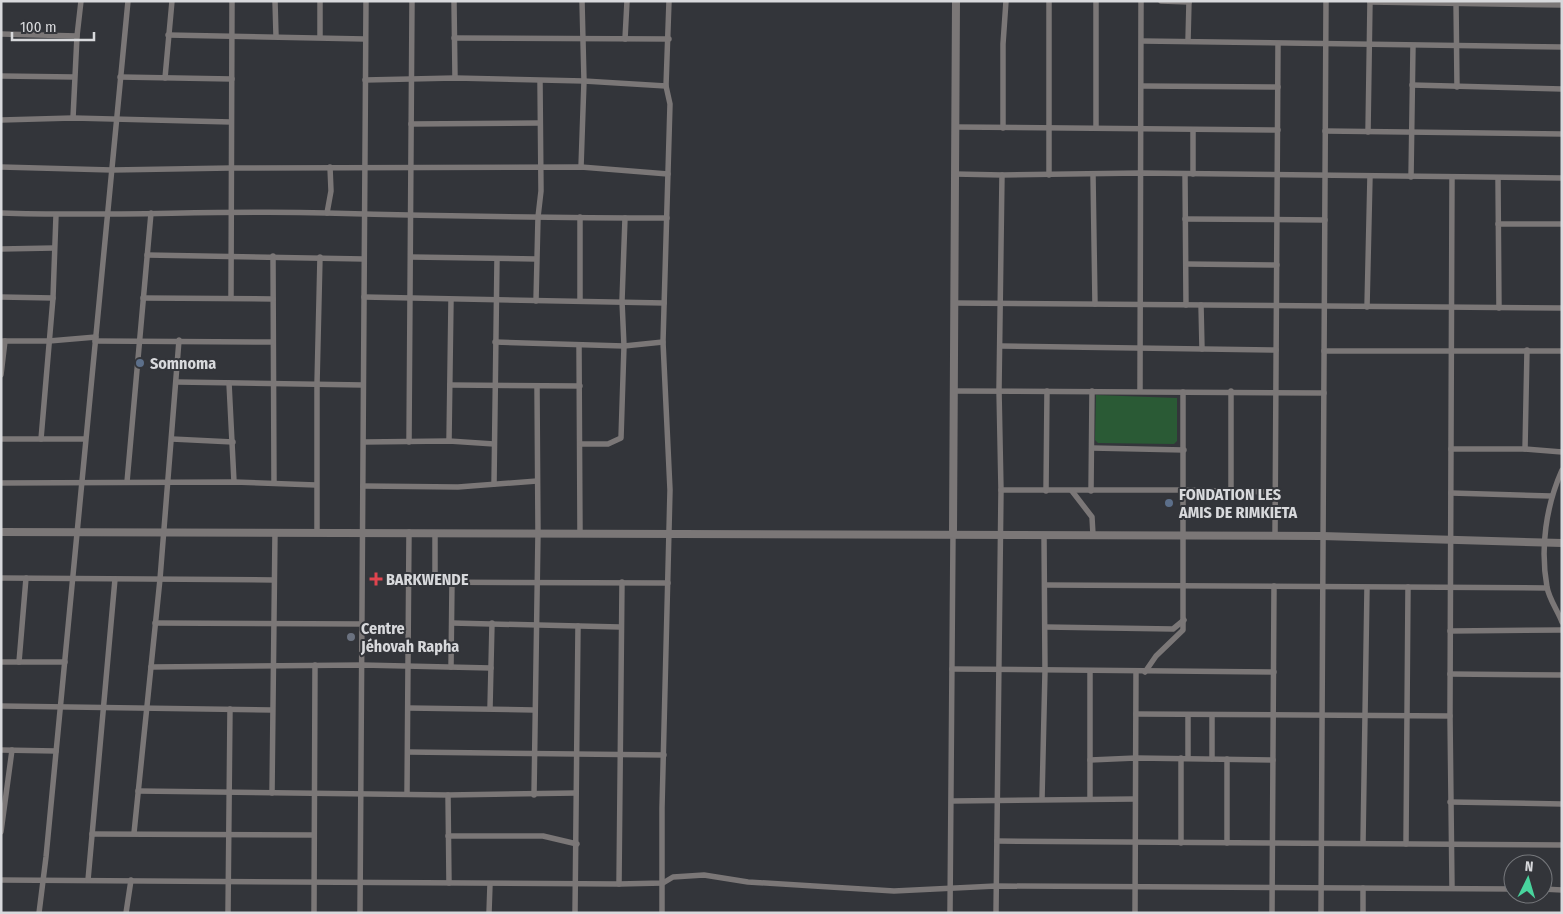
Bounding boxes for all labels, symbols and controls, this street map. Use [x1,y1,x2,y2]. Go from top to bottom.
scale bar [12,10,95,42]
text: 100 m [20,18,57,36]
place label: Somnoma [150,354,216,373]
marker: Somnoma [134,357,146,369]
place label: FONDATION LES AMIS DE RIMKIETA [1178,485,1298,522]
marker: FONDATION LES AMIS DE RIMKIETA [1163,497,1175,509]
place label: BARKWENDE [386,570,469,589]
marker: BARKWENDE [370,573,382,585]
place label: Centre Jéhovah Rapha [360,619,459,656]
marker: Centre Jéhovah Rapha [345,631,357,643]
north arrow [1503,854,1553,904]
text: N [1524,858,1534,875]

